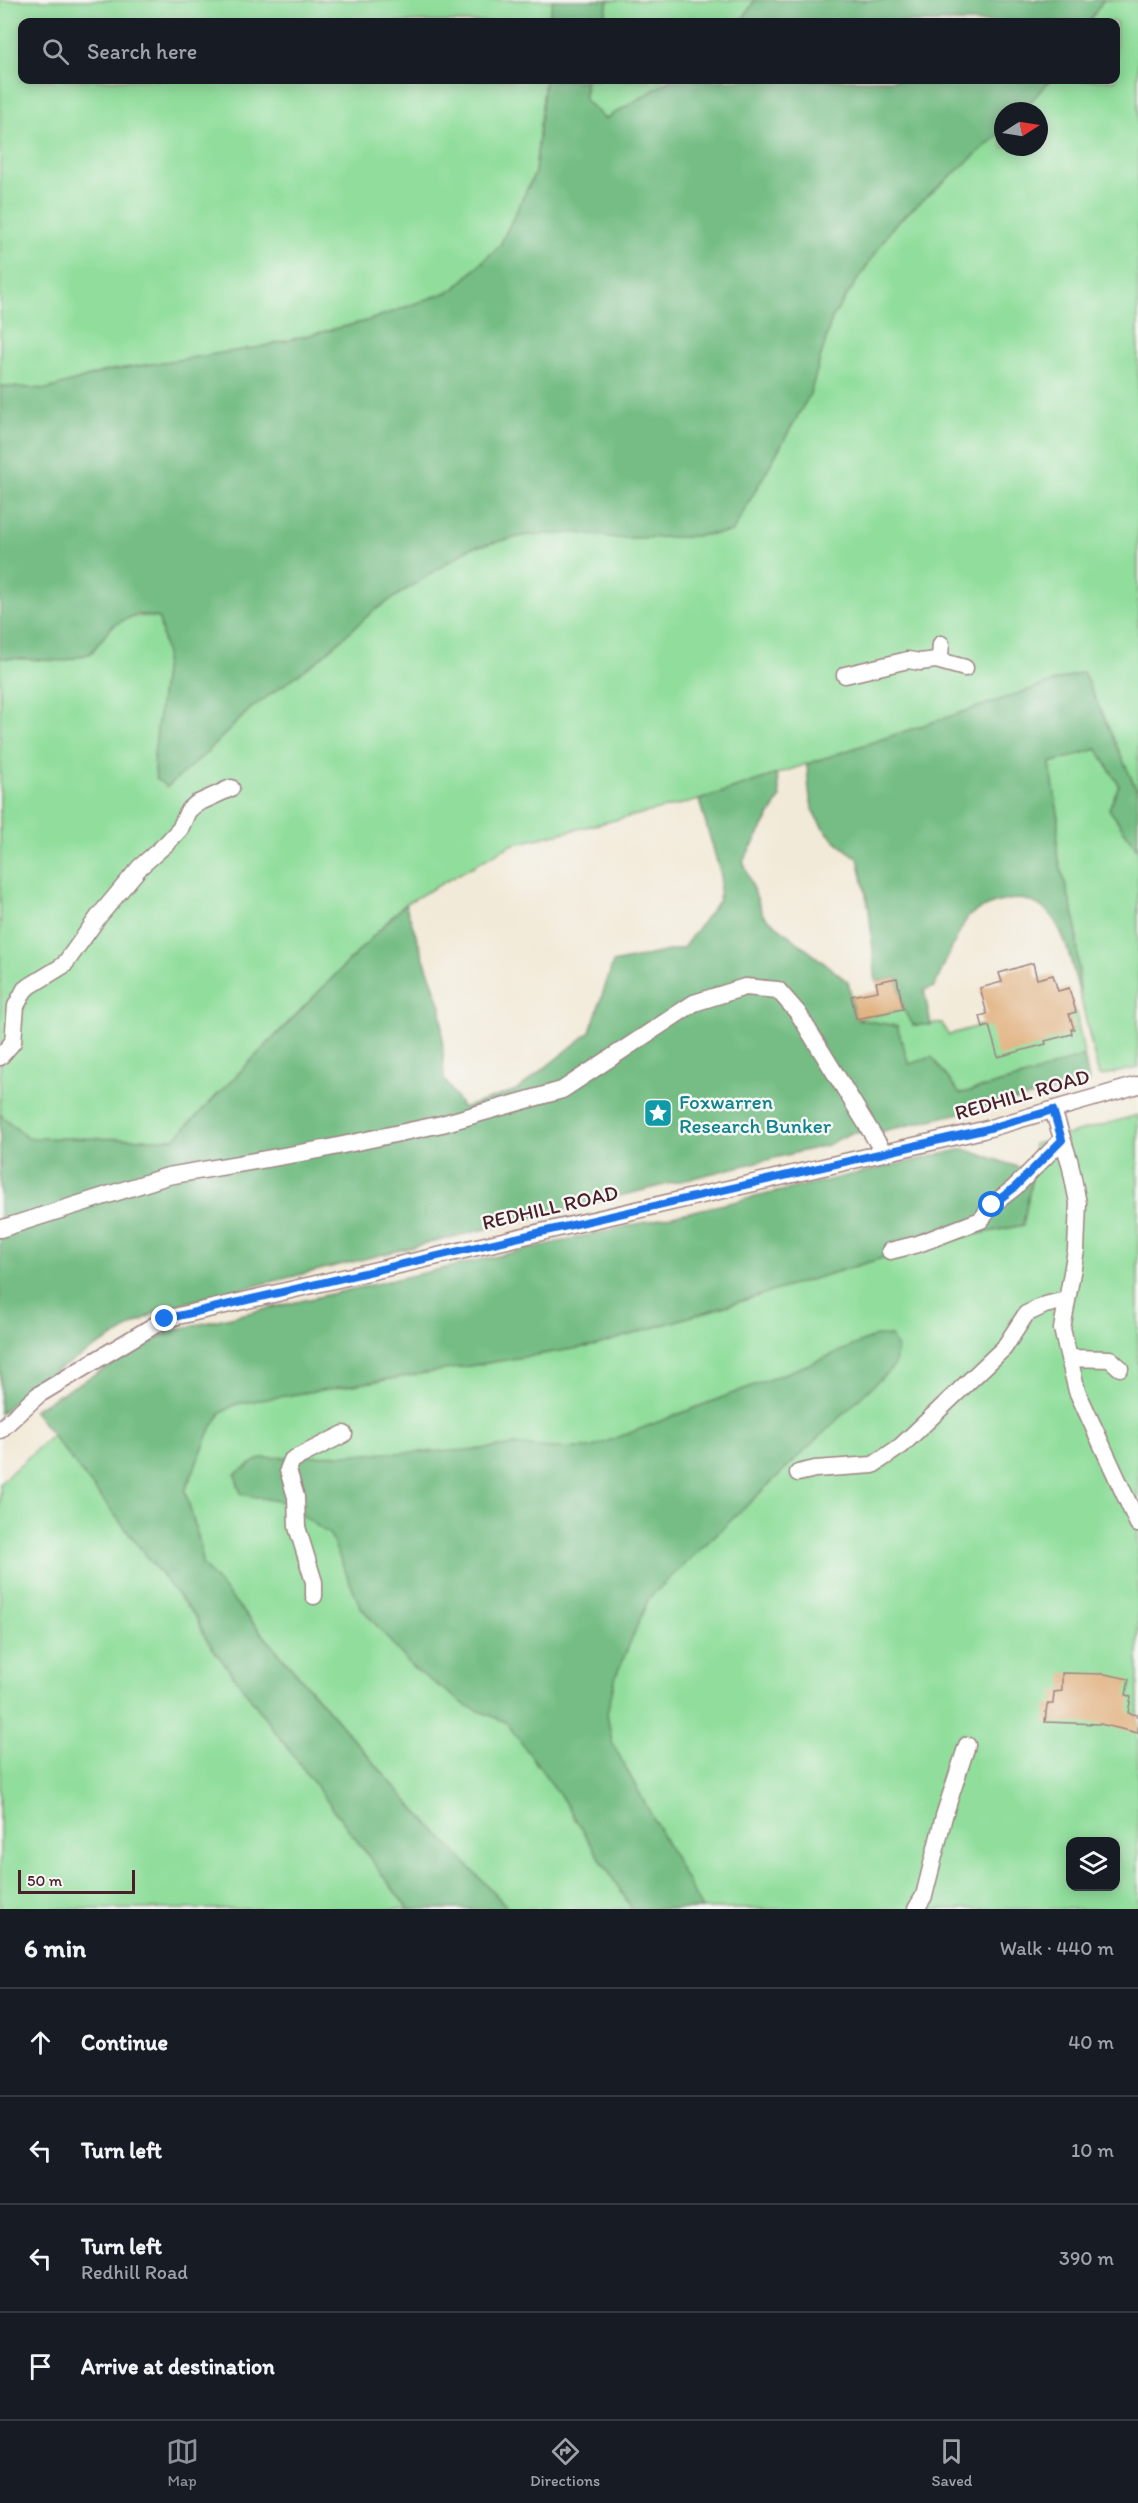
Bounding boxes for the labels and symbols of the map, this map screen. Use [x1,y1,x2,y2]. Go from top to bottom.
north arrow [994,102,1048,156]
street label: REDHILL ROAD [952,1063,1092,1125]
place label: Foxwarren Research Bunker [679,1089,832,1138]
place icon: Foxwarren Research Bunker [642,1097,674,1129]
street label: REDHILL ROAD [479,1179,621,1235]
route start [978,1191,1004,1217]
route end [151,1305,177,1331]
scale bar [18,1867,135,1894]

